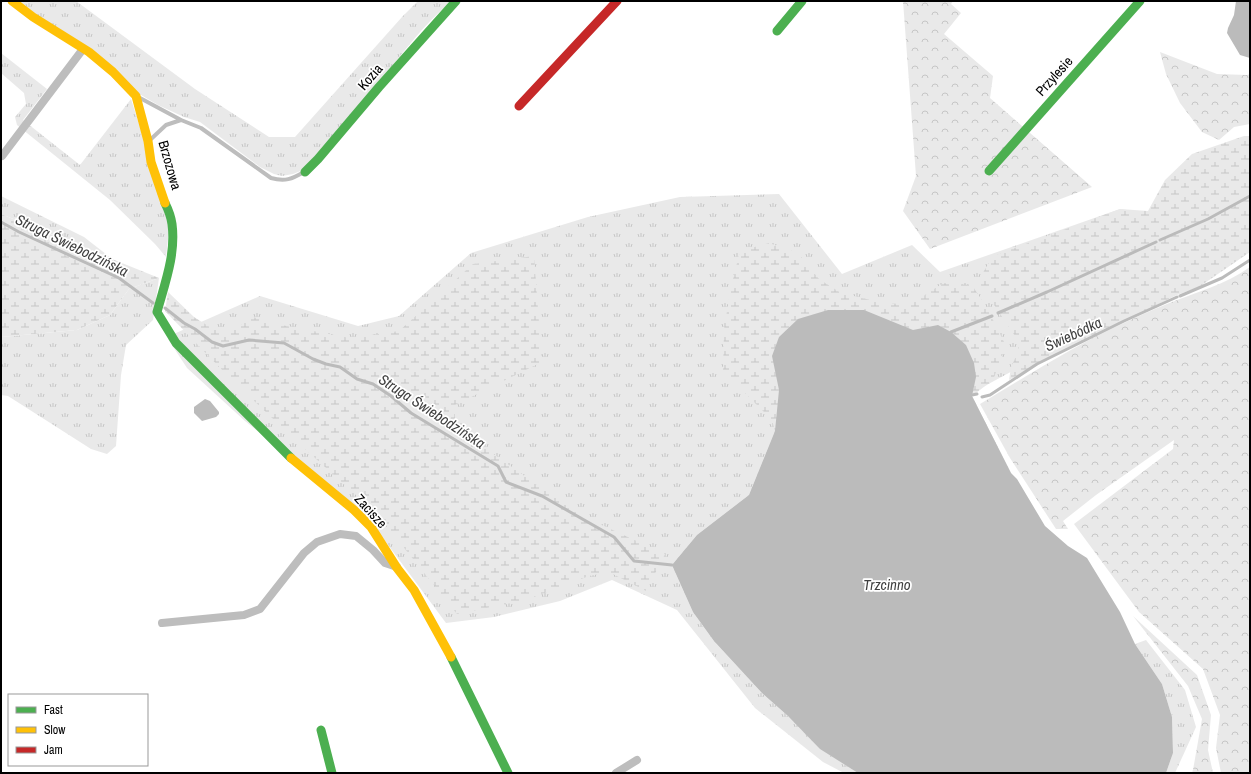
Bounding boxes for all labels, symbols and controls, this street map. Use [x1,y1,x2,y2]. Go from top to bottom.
street label: Przylesie [1032,52,1076,100]
street label: Kozia [354,60,387,94]
street label: Brzozowa [154,138,186,192]
water label: Struga Świebodzińska [12,209,132,281]
water label: Świebódka [1041,312,1105,356]
water label: Struga Świebodzińska [375,369,489,453]
street label: Zacisze [351,490,391,532]
water label: Trzcinno [863,574,911,595]
legend [8,694,148,766]
text: Fast [44,702,63,718]
text: Slow [44,722,66,738]
text: Jam [44,742,63,758]

